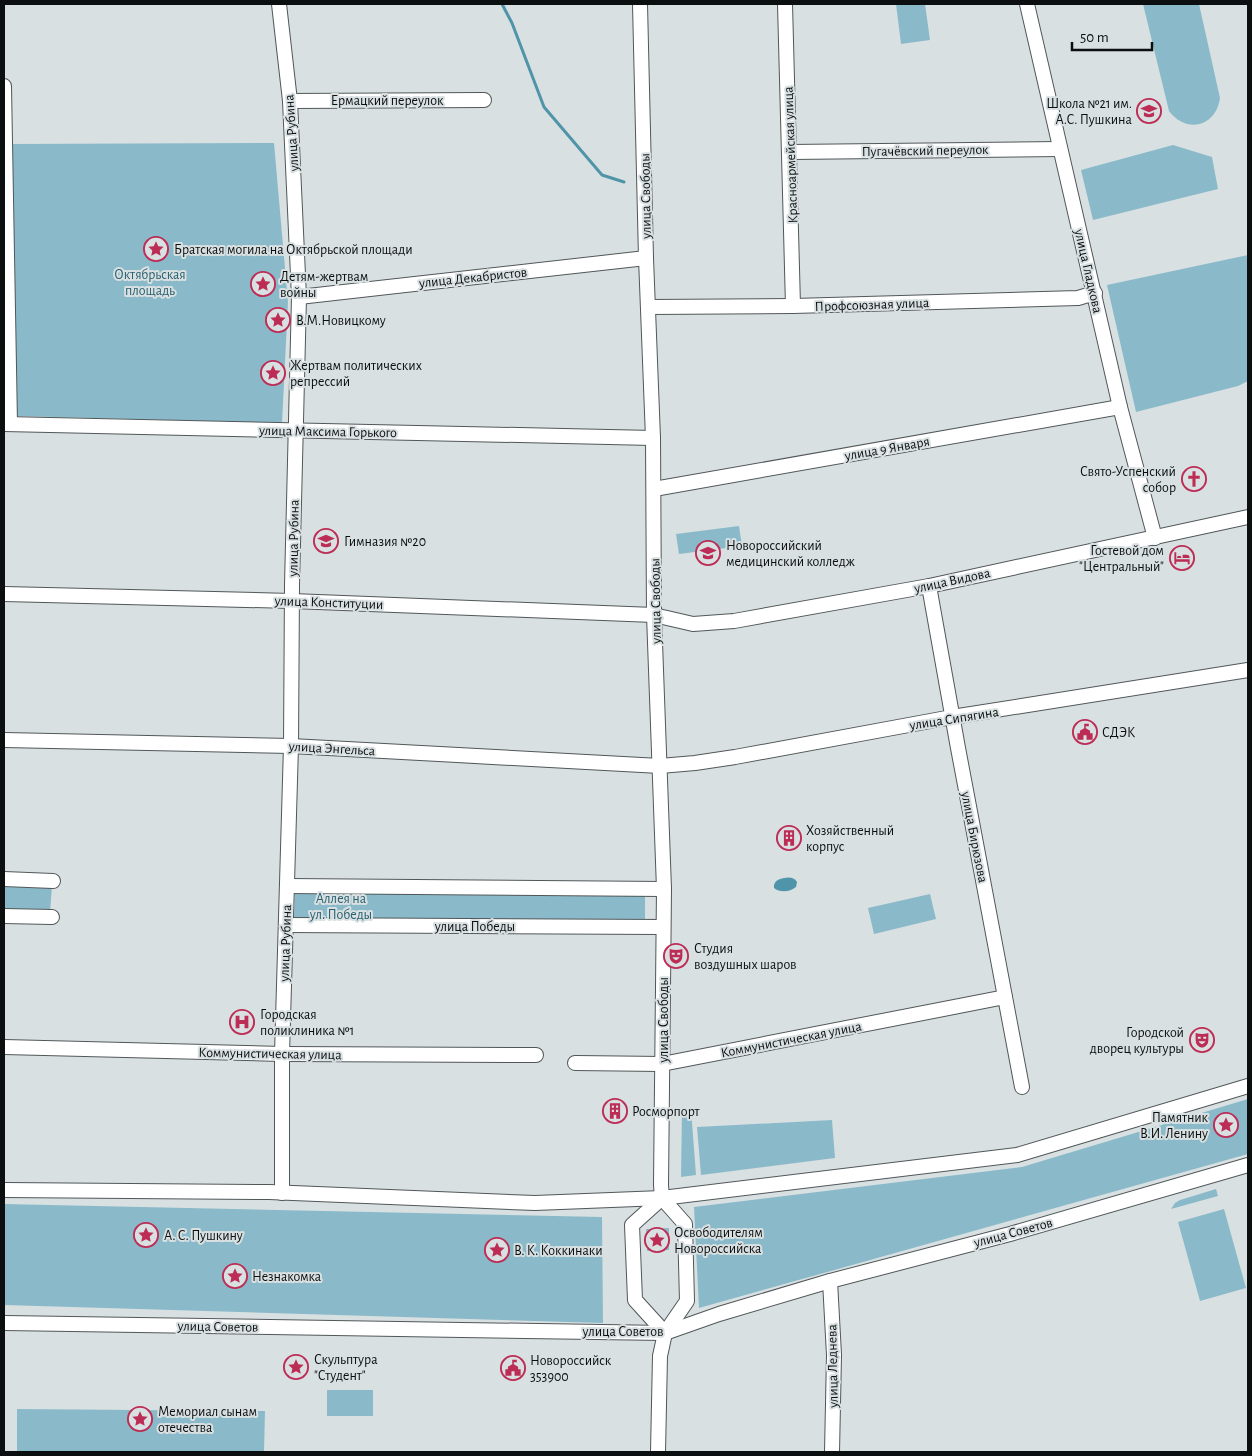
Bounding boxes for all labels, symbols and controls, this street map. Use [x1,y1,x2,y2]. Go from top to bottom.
scale bar [1072,20,1152,52]
text: 50 m [1080,30,1109,45]
street label: Красноармейская улица [782,86,800,224]
street label: улица Рубина [282,93,302,173]
street label: Ермацкий переулок [331,94,444,108]
place label: Школа №21 им. А.С. Пушкина [1046,97,1133,127]
school or university icon: Школа №21 им. А.С. Пушкина [1136,98,1162,124]
street label: Пугачёвский переулок [861,143,989,159]
street label: улица Свободы [638,153,654,240]
street label: улица Гладкова [1071,227,1105,315]
place icon: Братская могила на Октябрьской площади [143,236,169,262]
place label: Братская могила на Октябрьской площади [174,243,413,257]
street label: улица Декабристов [417,265,528,291]
park label: Октябрьская площадь [114,268,186,298]
place label: Детям-жертвам войны [280,270,368,300]
place icon: Детям-жертвам войны [250,271,276,297]
street label: Профсоюзная улица [814,296,930,314]
place icon: В.М.Новицкому [265,307,291,333]
place label: В.М.Новицкому [296,314,386,328]
place label: Жертвам политических репрессий [290,359,422,389]
place icon: Жертвам политических репрессий [260,360,286,386]
street label: улица Максима Горького [258,424,397,440]
street label: улица 9 Января [843,435,931,464]
place label: Свято-Успенский собор [1080,465,1176,495]
church icon: Свято-Успенский собор [1181,466,1207,492]
street label: улица Рубина [286,499,302,578]
school or university icon: Гимназия №20 [313,528,339,554]
place label: Гимназия №20 [344,535,426,549]
place label: Новороссийский медицинский колледж [726,539,855,569]
school or university icon: Новороссийский медицинский колледж [695,540,721,566]
place label: Гостевой дом "Центральный" [1079,544,1164,574]
hotel icon: Гостевой дом "Центральный" [1169,545,1195,571]
street label: улица Свободы [648,558,664,645]
street label: улица Видова [912,566,992,596]
street label: улица Конституции [273,594,384,612]
street label: улица Сипягина [908,705,1000,733]
public building icon: СДЭК [1072,719,1098,745]
place label: СДЭК [1102,726,1135,740]
street label: улица Энгельса [287,740,376,758]
street label: улица Бирюзова [958,790,990,884]
place label: Хозяйственный корпус [806,824,894,854]
building icon: Хозяйственный корпус [776,825,802,851]
park label: Аллея на ул. Победы [309,892,372,922]
street label: улица Рубина [278,904,294,983]
street label: улица Победы [434,920,515,934]
place label: Студия воздушных шаров [694,942,797,972]
theatre icon: Студия воздушных шаров [663,943,689,969]
street label: улица Свободы [657,977,671,1064]
place label: Городская поликлиника №1 [260,1008,354,1038]
hospital icon: Городская поликлиника №1 [229,1009,255,1035]
street label: Коммунистическая улица [720,1019,863,1061]
place label: Городской дворец культуры [1090,1026,1184,1056]
theatre icon: Городской дворец культуры [1189,1027,1215,1053]
street label: Коммунистическая улица [198,1046,342,1062]
building icon: Росморпорт [602,1098,628,1124]
place label: Росморпорт [632,1105,701,1119]
place label: Памятник В.И. Ленину [1140,1111,1209,1141]
place icon: Памятник В.И. Ленину [1213,1112,1239,1138]
street label: улица Советов [971,1216,1054,1250]
place icon: А. С. Пушкину [133,1222,159,1248]
place label: Освободителям Новороссийска [674,1226,763,1256]
place icon: Освободителям Новороссийска [644,1227,670,1253]
place label: А. С. Пушкину [164,1229,243,1243]
place icon: В. К. Коккинаки [484,1237,510,1263]
place label: В. К. Коккинаки [514,1244,603,1258]
place icon: Незнакомка [222,1263,248,1289]
place label: Незнакомка [252,1270,322,1284]
street label: улица Советов [176,1319,259,1335]
street label: улица Леднева [825,1323,841,1409]
street label: улица Советов [582,1325,663,1339]
place label: Скульптура "Студент" [314,1353,378,1383]
place icon: Скульптура "Студент" [283,1354,309,1380]
place label: Новороссийск 353900 [530,1354,612,1384]
public building icon: Новороссийск 353900 [500,1355,526,1381]
place label: Мемориал сынам отечества [158,1405,257,1435]
place icon: Мемориал сынам отечества [127,1406,153,1432]

